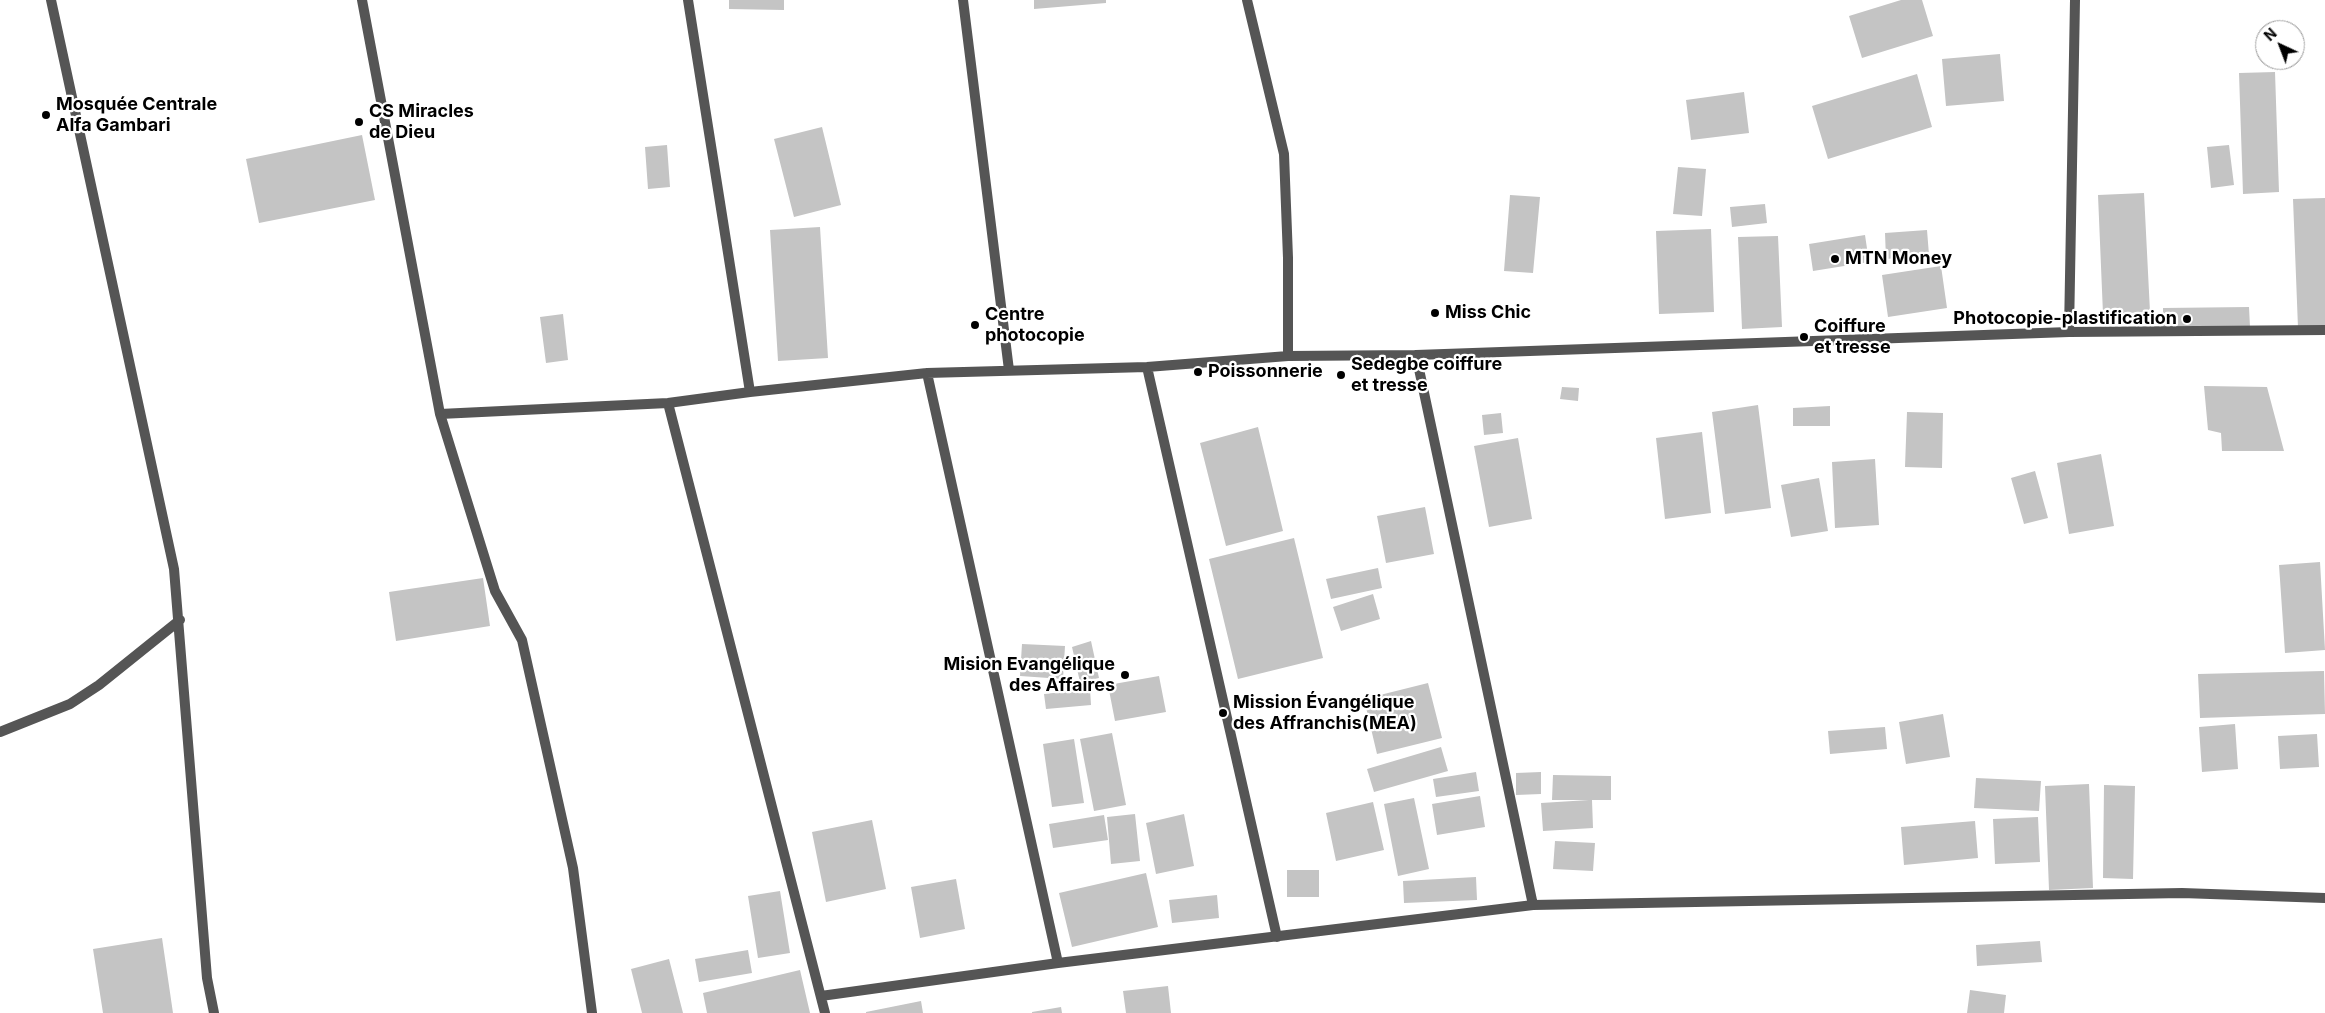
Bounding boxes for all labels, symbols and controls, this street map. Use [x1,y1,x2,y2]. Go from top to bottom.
north arrow [2255,20,2305,70]
text: N [2260,25,2280,44]
place label: Mosquée Centrale Alfa Gambari [56,94,217,136]
place label: CS Miracles de Dieu [369,101,474,144]
marker: Mosquée Centrale Alfa Gambari [40,109,52,121]
marker: CS Miracles de Dieu [353,116,365,128]
place label: MTN Money [1845,248,1952,270]
marker: MTN Money [1829,253,1841,265]
place label: Miss Chic [1445,302,1531,324]
place label: Centre photocopie [985,304,1085,346]
marker: Miss Chic [1429,307,1441,319]
place label: Photocopie-plastification [1953,308,2177,330]
marker: Photocopie-plastification [2181,313,2193,325]
place label: Coiffure et tresse [1814,316,1891,358]
marker: Centre photocopie [969,319,981,331]
marker: Coiffure et tresse [1798,331,1810,343]
place label: Sedegbe coiffure et tresse [1351,354,1502,396]
place label: Poissonnerie [1208,361,1323,383]
marker: Poissonnerie [1192,366,1204,378]
marker: Sedegbe coiffure et tresse [1335,369,1347,381]
place label: Mision Evangélique des Affaires [944,654,1115,696]
marker: Mision Evangélique des Affaires [1119,669,1131,681]
place label: Mission Évangélique des Affranchis(MEA) [1233,692,1417,734]
marker: Mission Évangélique des Affranchis(MEA) [1217,707,1229,719]

